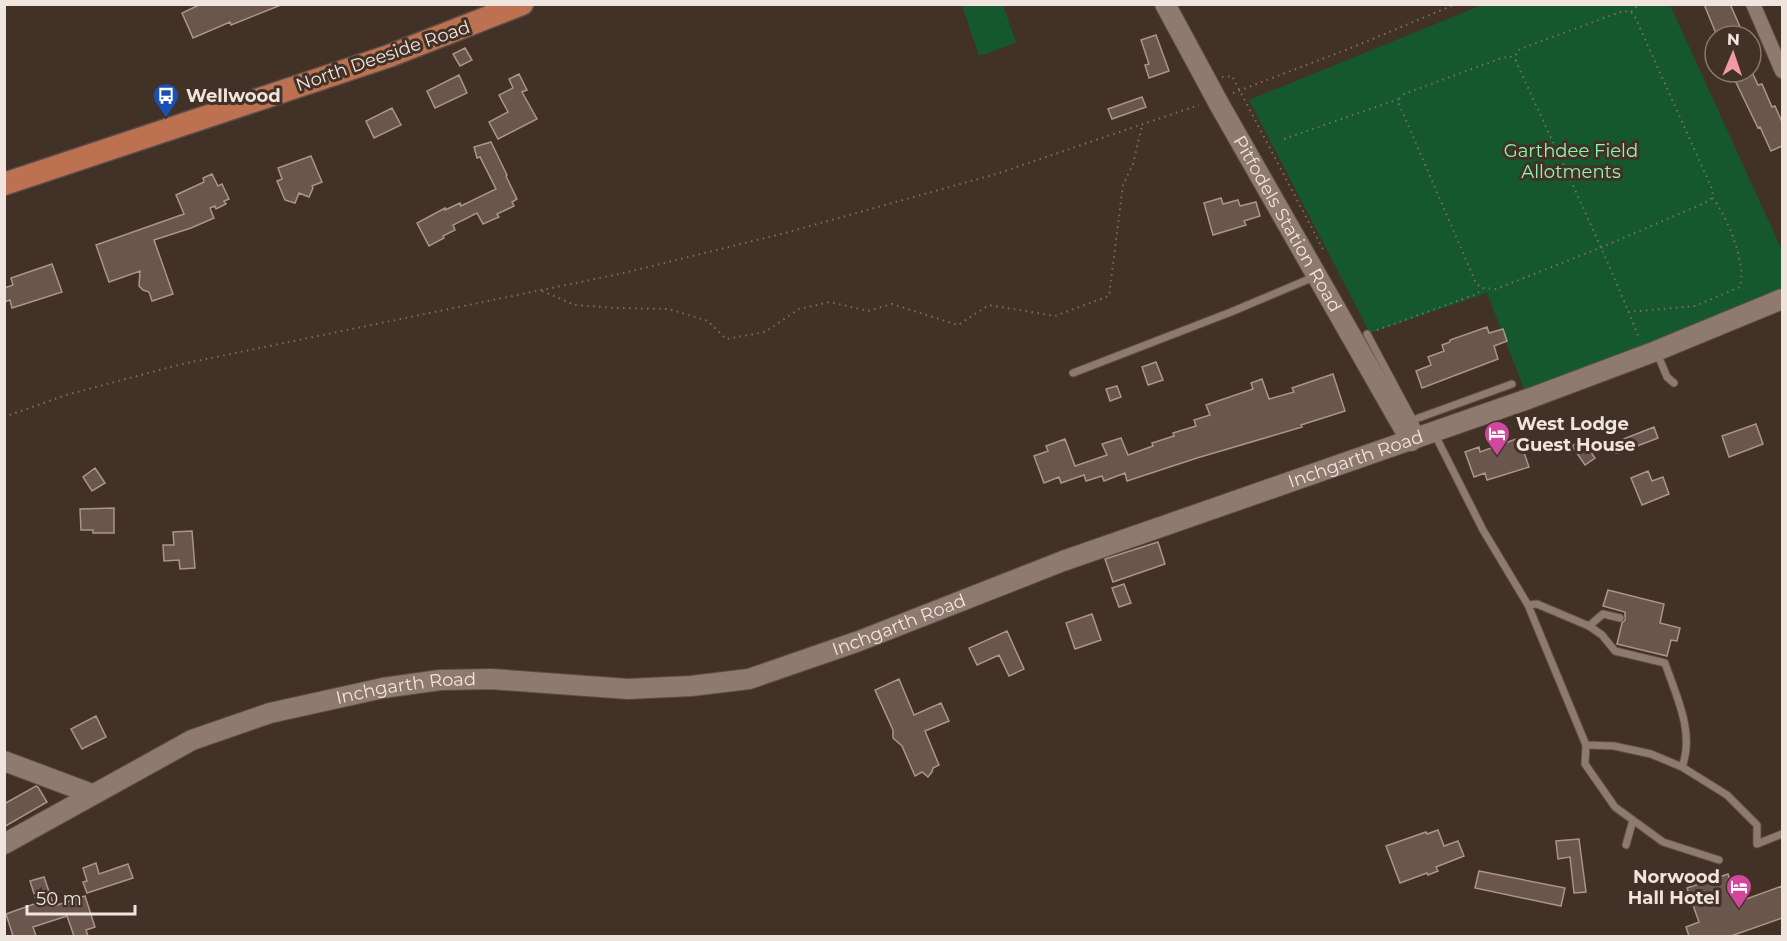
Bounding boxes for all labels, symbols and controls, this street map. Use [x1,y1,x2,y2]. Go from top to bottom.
street label: North Deeside Road [293,16,473,96]
north arrow [1703,24,1763,84]
text: N [1727,30,1740,49]
bus stop icon: Wellwood [151,81,181,119]
place label: Wellwood [186,85,281,107]
street label: Pitfodels Station Road [1228,132,1346,316]
park label: Garthdee Field Allotments [1504,140,1638,183]
place label: West Lodge Guest House [1516,413,1636,456]
hotel icon: West Lodge Guest House [1482,419,1512,457]
street label: Inchgarth Road [1285,425,1426,493]
street label: Inchgarth Road [829,589,969,660]
street label: Inchgarth Road [334,668,476,709]
place label: Norwood Hall Hotel [1628,866,1720,909]
hotel icon: Norwood Hall Hotel [1724,872,1754,910]
scale bar [27,878,135,916]
text: 50 m [36,888,82,910]

